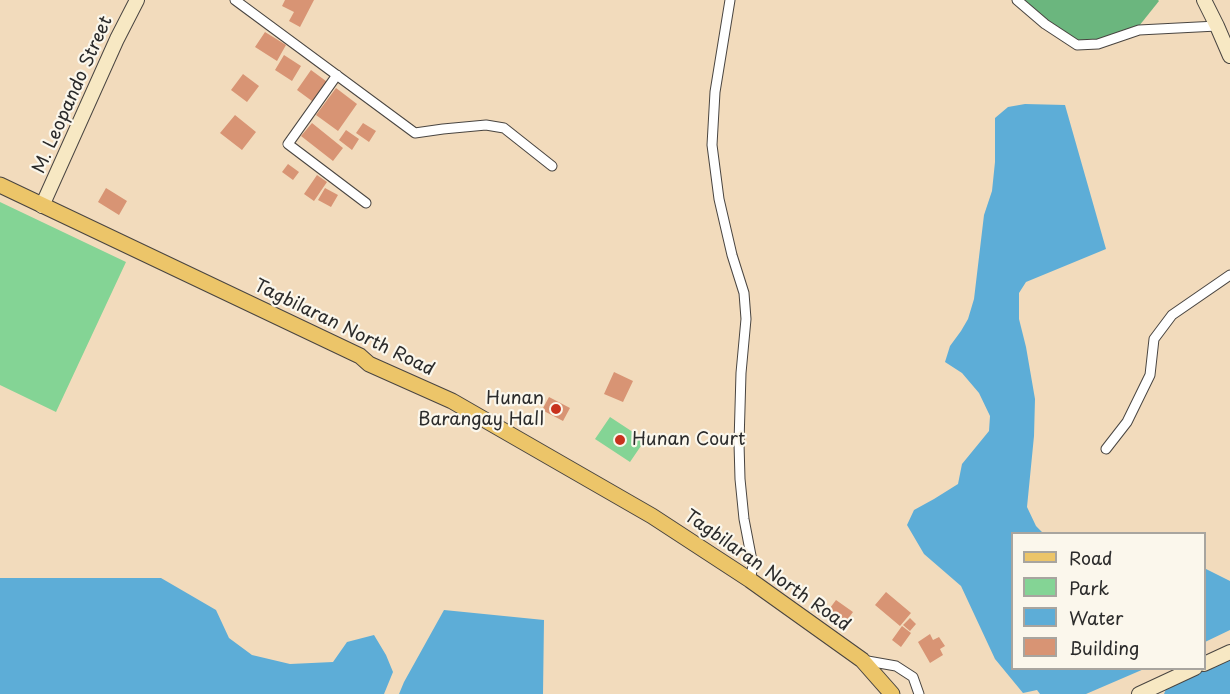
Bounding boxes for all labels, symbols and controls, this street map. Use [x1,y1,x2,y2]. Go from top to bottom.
street label: M. Leopando Street [29,13,117,177]
street label: Tagbilaran North Road [250,275,438,381]
place label: Hunan Barangay Hall [418,388,544,430]
marker: Hunan Barangay Hall [549,402,563,416]
place label: Hunan Court [632,429,745,451]
marker: Hunan Court [613,433,627,447]
street label: Tagbilaran North Road [680,505,854,637]
legend [1011,532,1206,670]
text: Road [1069,544,1113,571]
text: Park [1069,574,1109,601]
text: Water [1069,604,1123,631]
text: Building [1069,634,1139,661]

